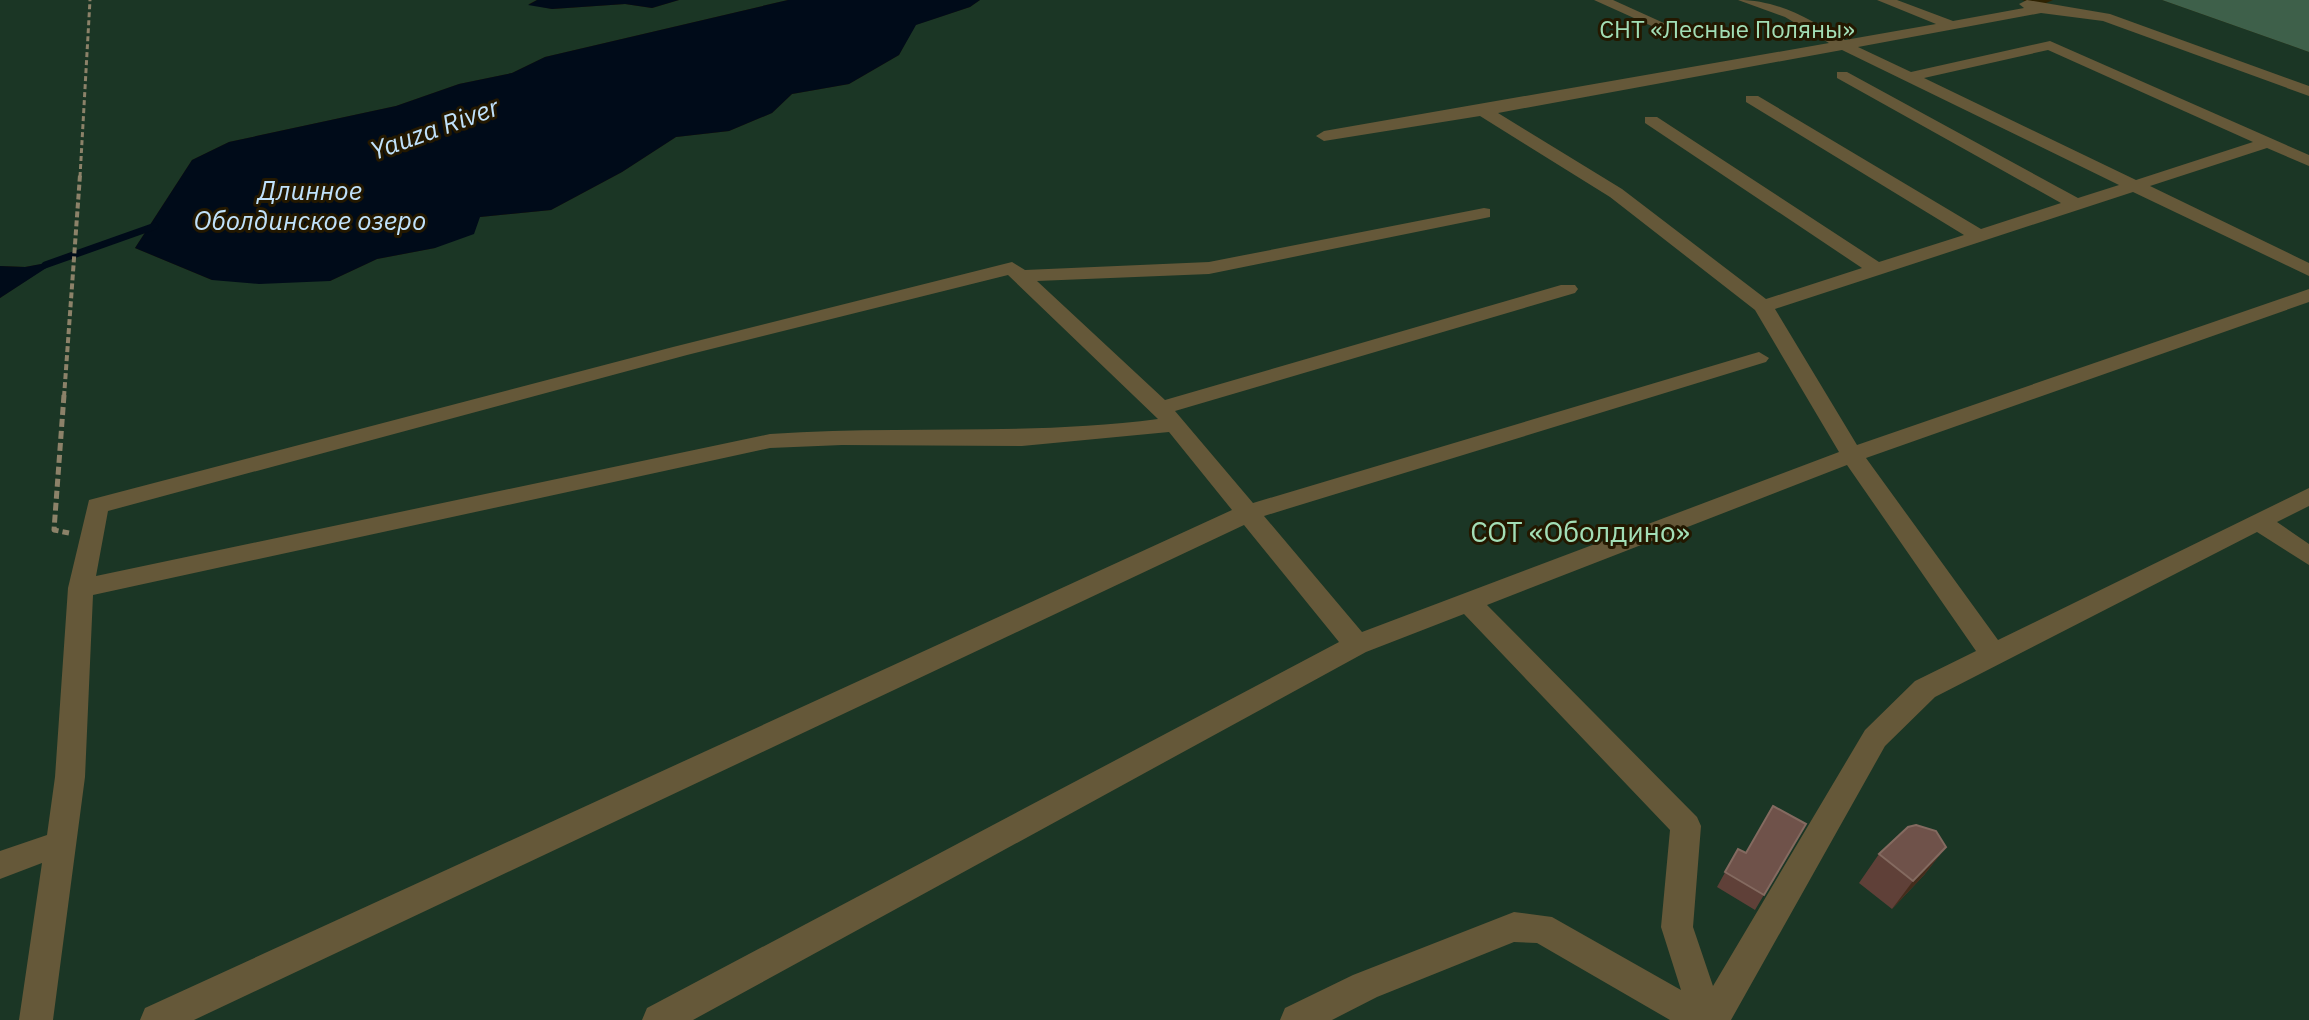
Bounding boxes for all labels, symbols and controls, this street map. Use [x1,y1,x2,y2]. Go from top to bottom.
park label: СНТ «Лесные Поляны» [1599,13,1855,45]
water label: Yauza River [365,88,504,167]
water label: Длинное Оболдинское озеро [194,173,426,237]
park label: СОТ «Оболдино» [1470,513,1690,550]

